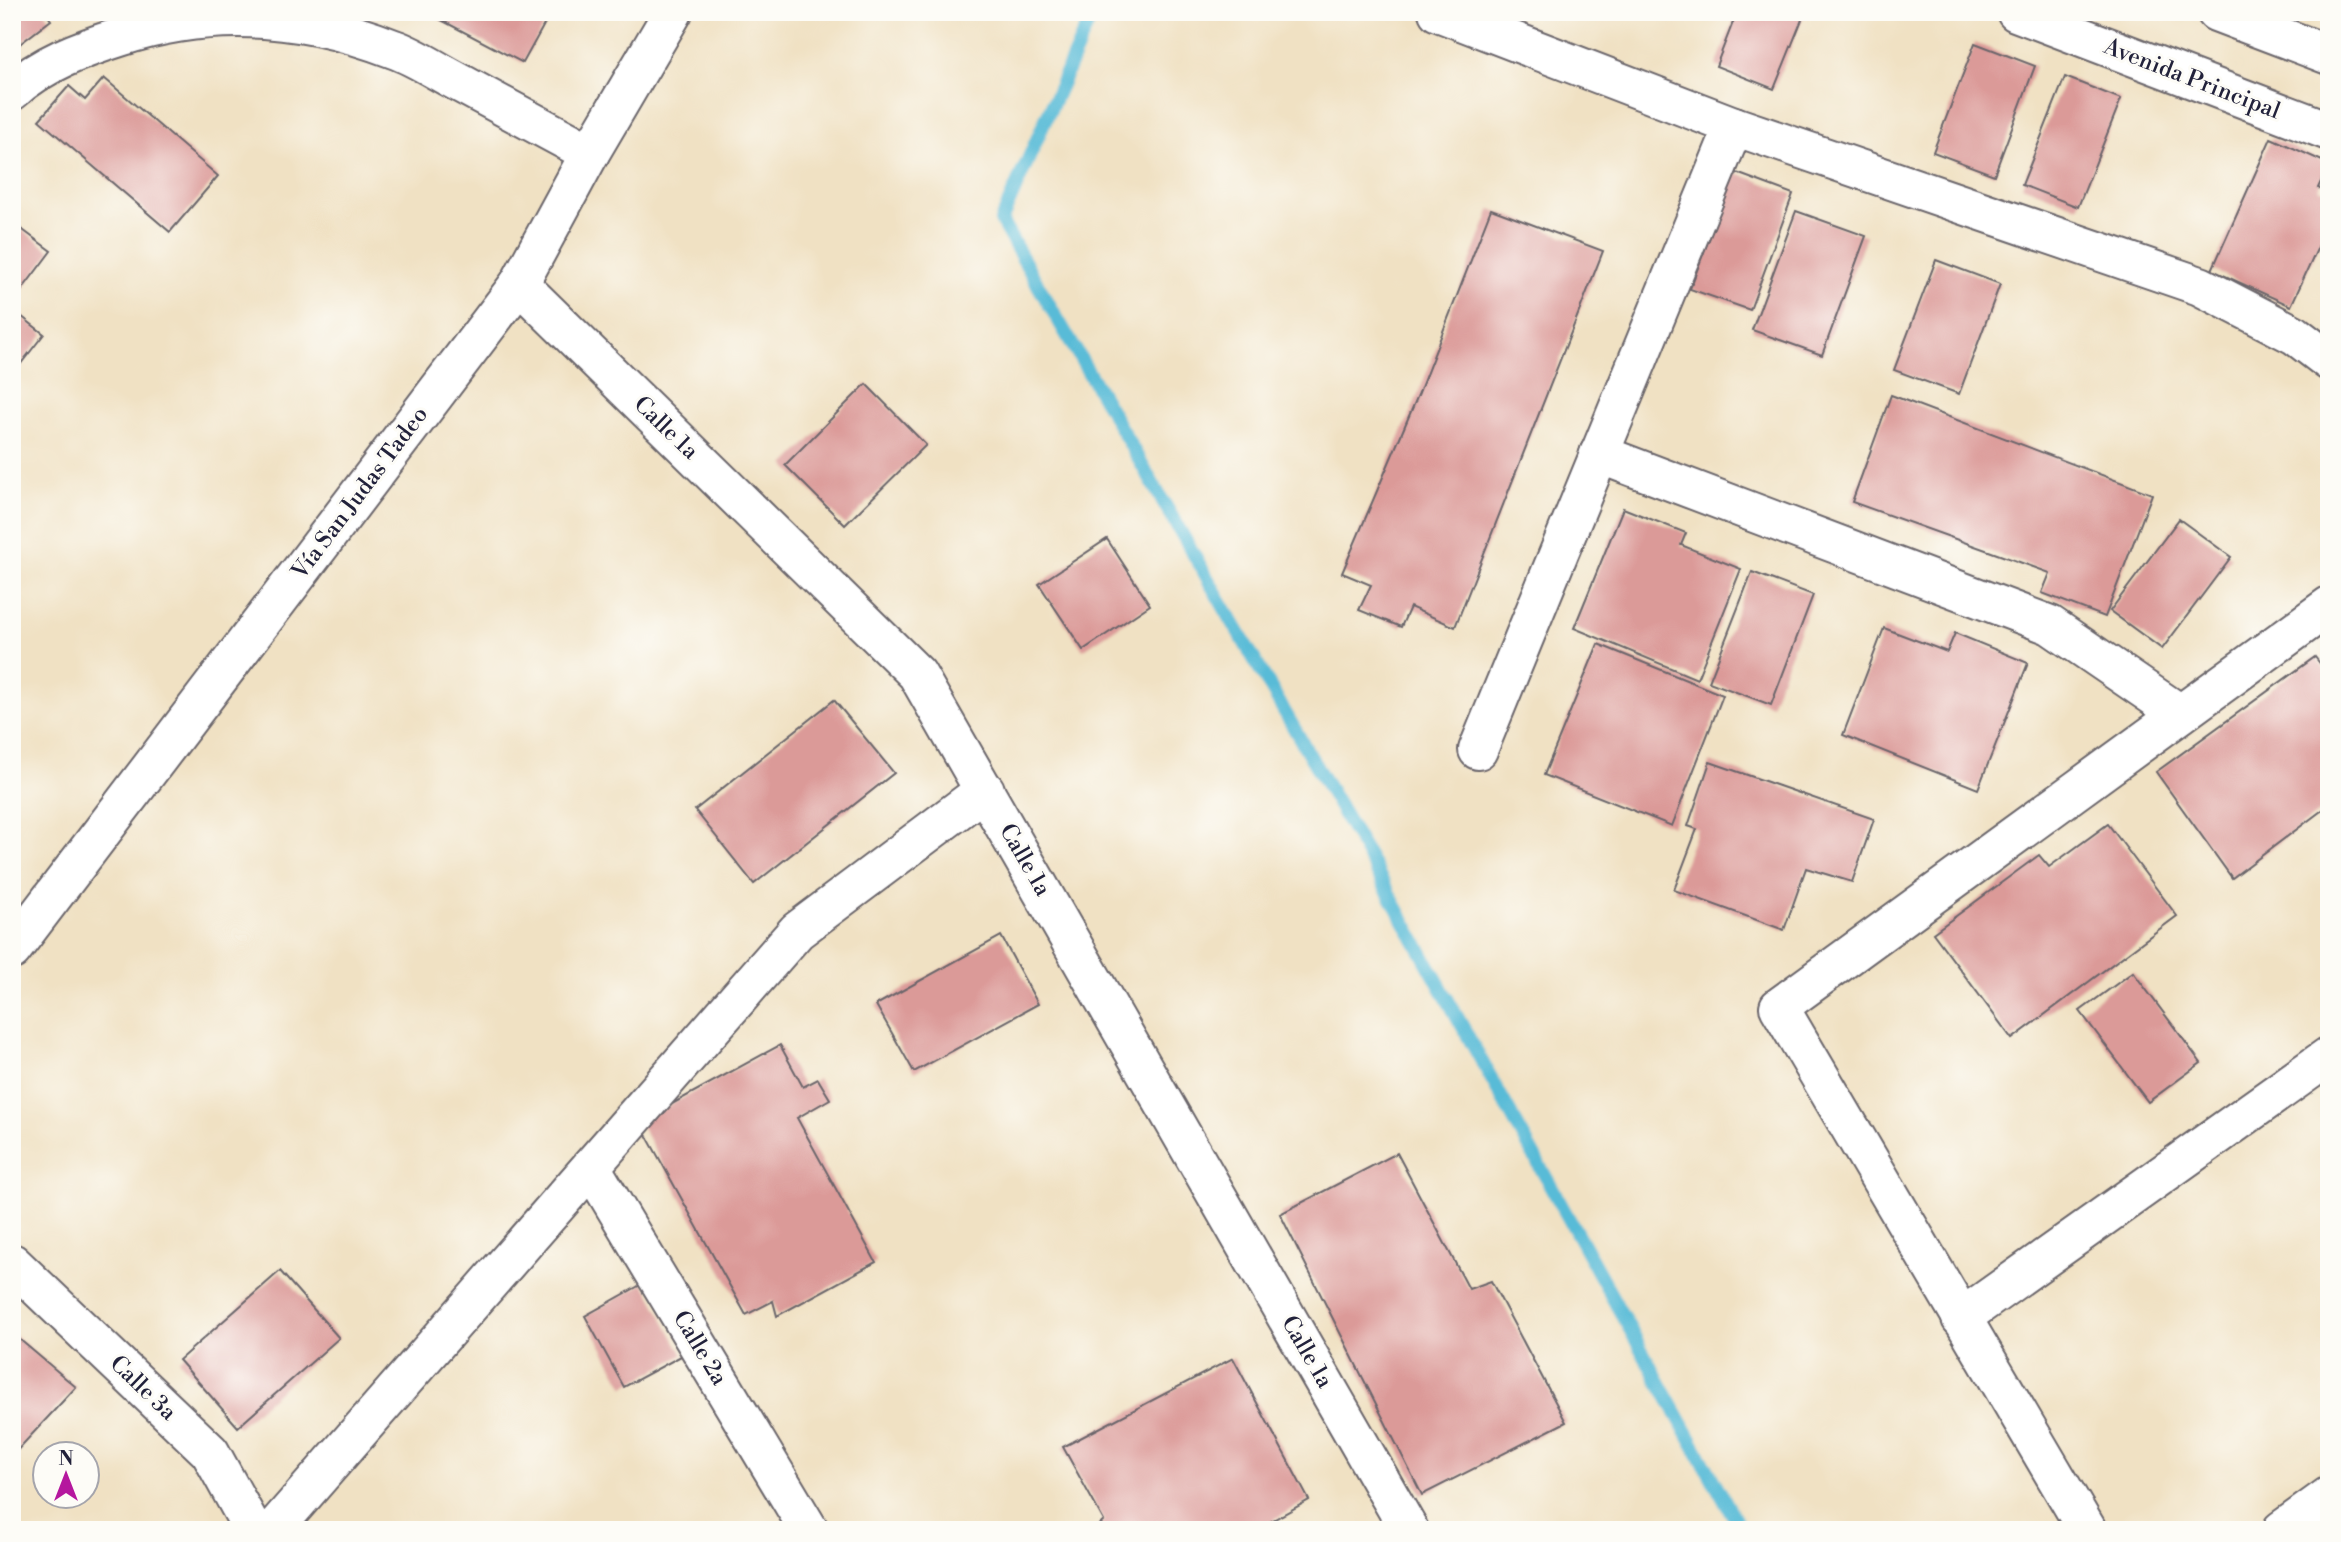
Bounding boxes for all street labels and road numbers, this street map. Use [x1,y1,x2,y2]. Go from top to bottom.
street label: Avenida Principal [2099,32,2284,126]
street label: Calle 1a [628,391,704,466]
street label: Vía San Judas Tadeo [285,401,434,586]
street label: Calle 1a [993,819,1057,901]
street label: Calle 2a [667,1306,733,1391]
street label: Calle 1a [1275,1311,1339,1393]
street label: Calle 3a [104,1350,182,1427]

